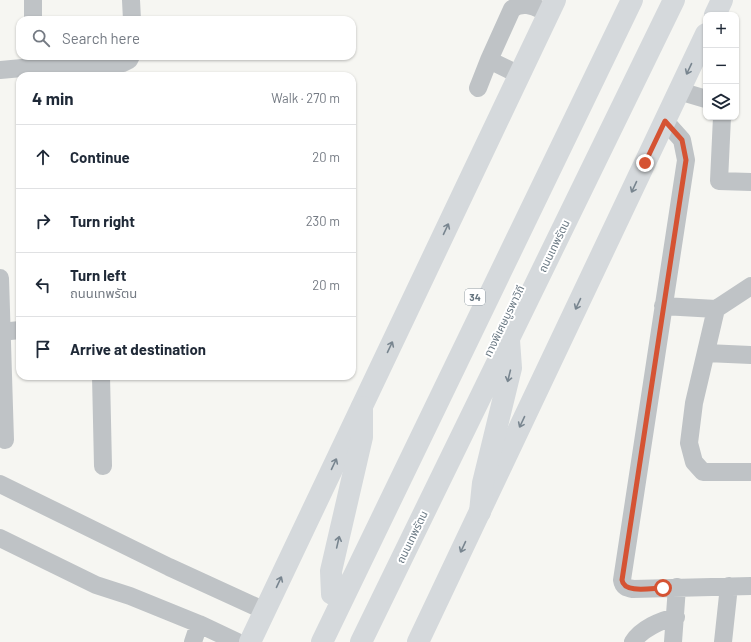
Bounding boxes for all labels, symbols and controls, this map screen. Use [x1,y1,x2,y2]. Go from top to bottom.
map controls [703,12,739,120]
button: + [703,12,739,48]
search box [16,16,356,60]
icon: search [30,27,52,49]
text: Search here [62,29,140,47]
button: − [703,48,739,84]
one-way arrow [685,63,692,75]
button: layers [703,84,739,120]
text: 4 min [32,88,74,108]
text: Walk · 270 m [271,90,340,106]
icon: ahead [32,146,54,168]
text: Continue [70,148,130,166]
text: 20 m [312,149,340,165]
route end [636,154,654,172]
one-way arrow [630,180,637,192]
icon: right [32,210,54,232]
text: Turn right [70,212,135,230]
text: 230 m [306,213,340,229]
street label: ถนนเทพรัตน [535,217,572,274]
one-way arrow [443,224,450,236]
text: Turn left [70,266,126,284]
icon: left [32,274,54,296]
text: 20 m [312,277,340,293]
street label: ทางพิเศษบูรพาวิถี [481,283,527,359]
text: ถนนเทพรัตน [70,285,137,301]
road number: 34 [465,289,485,305]
one-way arrow [574,298,581,310]
icon: arrive [32,338,54,360]
text: Arrive at destination [70,340,206,358]
one-way arrow [387,341,394,353]
one-way arrow [504,369,512,382]
one-way arrow [518,415,525,427]
one-way arrow [331,458,338,470]
street label: ถนนเทพรัตน [393,508,430,565]
one-way arrow [335,536,343,549]
one-way arrow [459,541,466,553]
one-way arrow [276,576,283,588]
route start [654,579,672,597]

